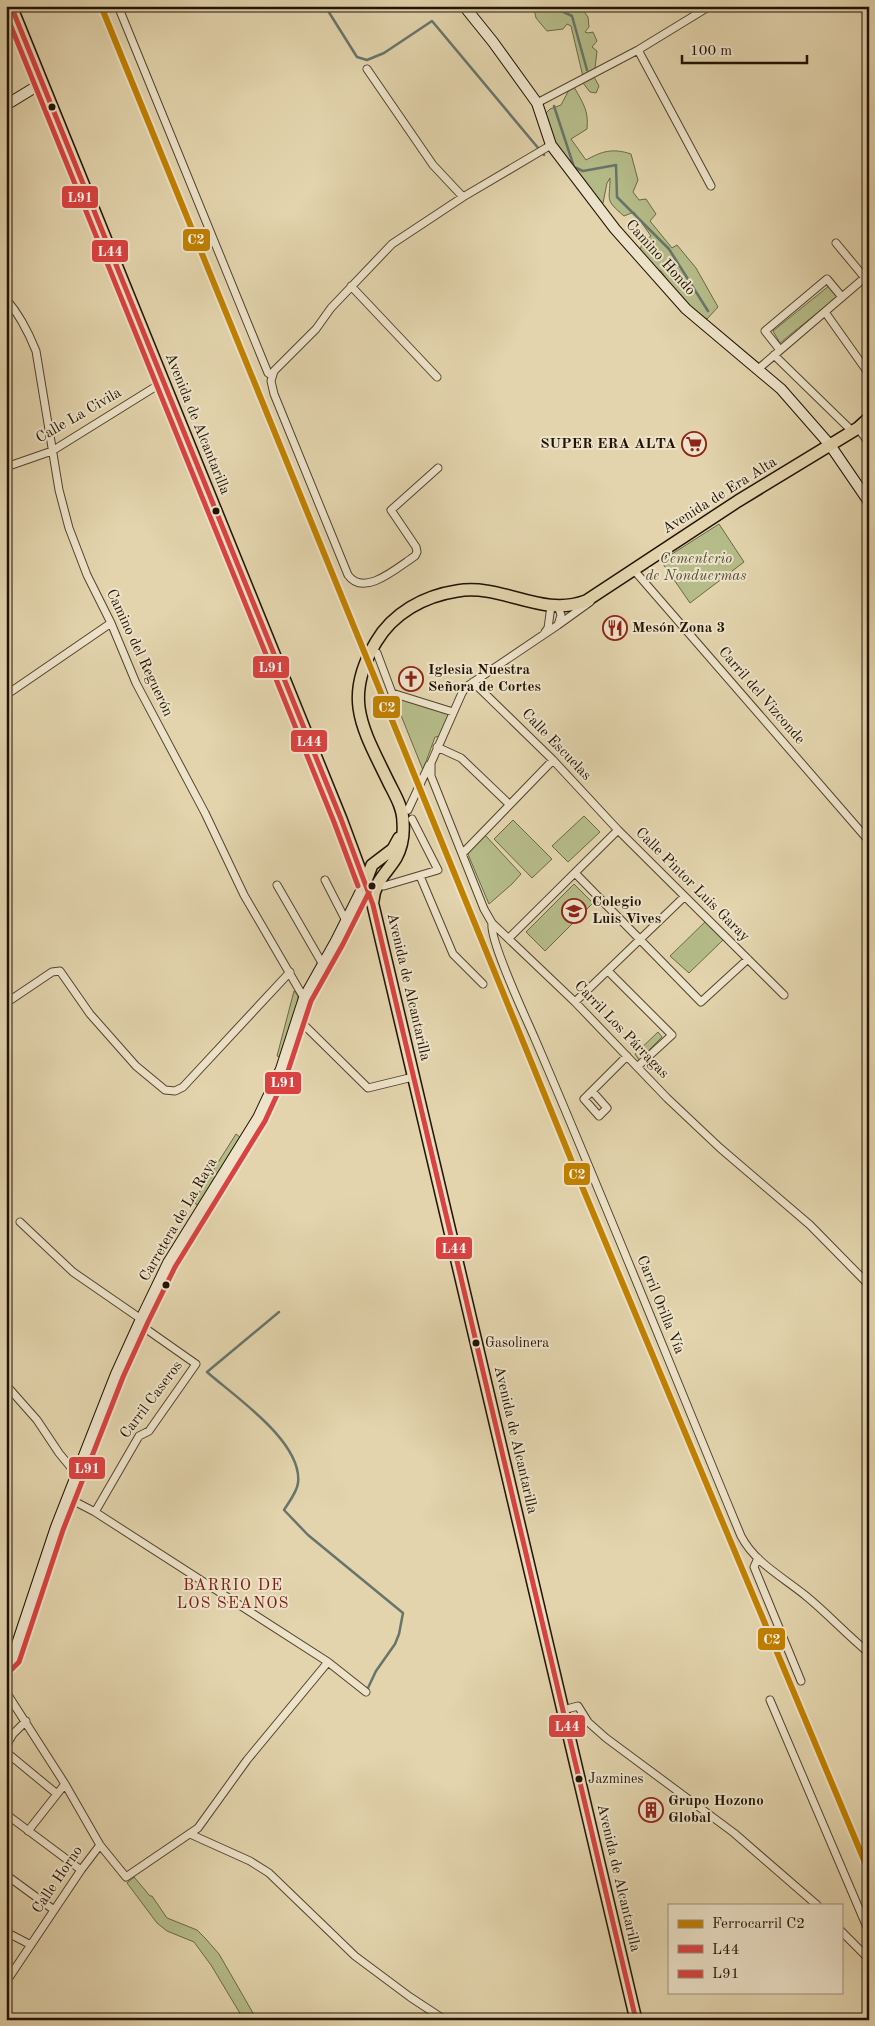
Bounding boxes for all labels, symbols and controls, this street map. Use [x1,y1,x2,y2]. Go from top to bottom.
scale bar [682,32,808,64]
text: 100 m [690,44,732,59]
unlabelled marker [47,102,57,112]
line badge: L91 [61,185,99,209]
text: L91 [67,191,93,205]
street label: Camino Hondo [622,217,698,299]
line badge: C2 [182,228,211,252]
text: C2 [187,233,205,247]
line badge: L44 [91,239,129,263]
text: L44 [97,245,123,259]
street label: Avenida de Alcantarilla [162,351,232,497]
street label: Calle La Civila [34,385,125,446]
supermarket icon: SUPER ERA ALTA [681,431,707,457]
place label: SUPER ERA ALTA [540,437,676,452]
street label: Avenida de Era Alta [660,455,780,537]
unlabelled marker [211,506,221,516]
park label: Cementerio de Nonduermas [645,552,747,584]
street label: Camino del Reguerón [103,587,175,719]
restaurant icon: Mesón Zona 3 [602,615,628,641]
place label: Mesón Zona 3 [632,621,725,636]
street label: Carril del Vizconde [715,645,807,748]
line badge: L91 [252,655,290,679]
text: L91 [258,661,284,675]
place label: Iglesia Nuestra Señora de Cortes [428,663,541,695]
church icon: Iglesia Nuestra Señora de Cortes [398,666,424,692]
line badge: C2 [372,695,401,719]
text: C2 [378,701,396,715]
street label: Calle Escuelas [518,706,594,784]
line badge: L44 [290,729,328,753]
text: L44 [296,735,322,749]
street label: Calle Pintor Luis Garay [632,825,752,945]
unlabelled marker [367,881,377,891]
place label: Colegio Luis Vives [592,895,661,927]
school or university icon: Colegio Luis Vives [561,898,587,924]
street label: Avenida de Alcantarilla [384,912,432,1063]
street label: Carril Los Párragas [571,978,671,1082]
line badge: L91 [264,1071,302,1095]
text: L91 [270,1076,296,1090]
street label: Carretera de La Raya [138,1155,221,1284]
line badge: C2 [563,1162,591,1186]
text: C2 [568,1168,586,1182]
line badge: L44 [435,1236,473,1260]
text: L44 [441,1242,467,1256]
street label: Carril Orilla Vía [633,1254,687,1357]
unlabelled marker [161,1280,171,1290]
place label: Gasolinera [485,1336,549,1350]
marker: Gasolinera [471,1338,481,1348]
street label: Carril Caseros [118,1358,186,1442]
street label: Avenida de Alcantarilla [491,1365,539,1516]
line badge: L91 [68,1456,106,1480]
text: L91 [74,1462,100,1476]
district label: BARRIO DE LOS SEANOS [177,1578,289,1612]
line badge: C2 [757,1627,786,1651]
text: C2 [763,1633,781,1647]
line badge: L44 [548,1714,586,1738]
text: L44 [554,1720,580,1734]
place label: Jazmines [588,1772,644,1786]
marker: Jazmines [574,1774,584,1784]
place label: Grupo Hozono Global [668,1794,764,1826]
building icon: Grupo Hozono Global [638,1797,664,1823]
street label: Avenida de Alcantarilla [594,1803,642,1954]
street label: Calle Horno [30,1844,86,1916]
legend [668,1904,842,1994]
text: Ferrocarril C2 [712,1917,805,1932]
text: L44 [712,1943,739,1958]
text: L91 [712,1967,739,1982]

